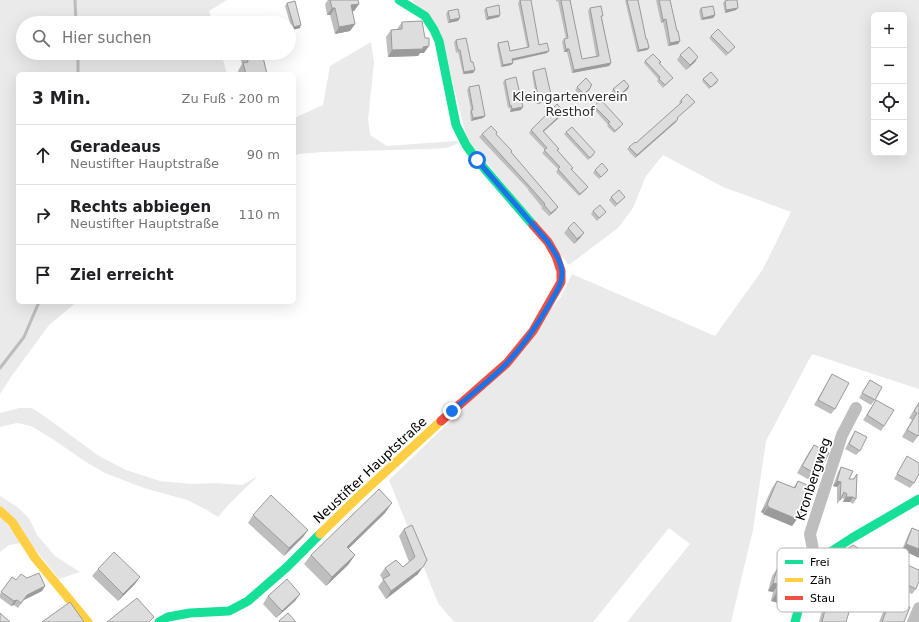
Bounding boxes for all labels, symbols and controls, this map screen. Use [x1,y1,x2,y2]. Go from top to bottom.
map controls [871,12,907,156]
button: + [871,12,907,48]
search box [16,16,296,60]
icon: search [30,27,52,49]
text: Hier suchen [62,29,151,47]
button: − [871,48,907,84]
button: locate [871,84,907,120]
text: 3 Min. [32,88,91,108]
park label: Kleingartenverein Resthof [512,89,628,119]
text: Zu Fuß · 200 m [182,91,280,106]
button: layers [871,120,907,156]
text: Geradeaus [70,138,161,156]
icon: ahead [32,144,54,166]
text: 90 m [247,147,280,162]
route start [468,151,486,169]
text: Neustifter Hauptstraße [70,156,219,171]
text: Rechts abbiegen [70,198,211,216]
icon: right [32,204,54,226]
text: 110 m [238,207,280,222]
text: Neustifter Hauptstraße [70,216,219,231]
icon: arrive [32,264,54,286]
text: Ziel erreicht [70,266,174,284]
route end [443,402,461,420]
street label: Neustifter Hauptstraße [310,414,430,526]
street label: Kronbergweg [793,436,833,522]
legend [777,548,909,612]
text: Frei [810,556,830,569]
text: Zäh [810,574,831,587]
text: Stau [810,592,835,605]

